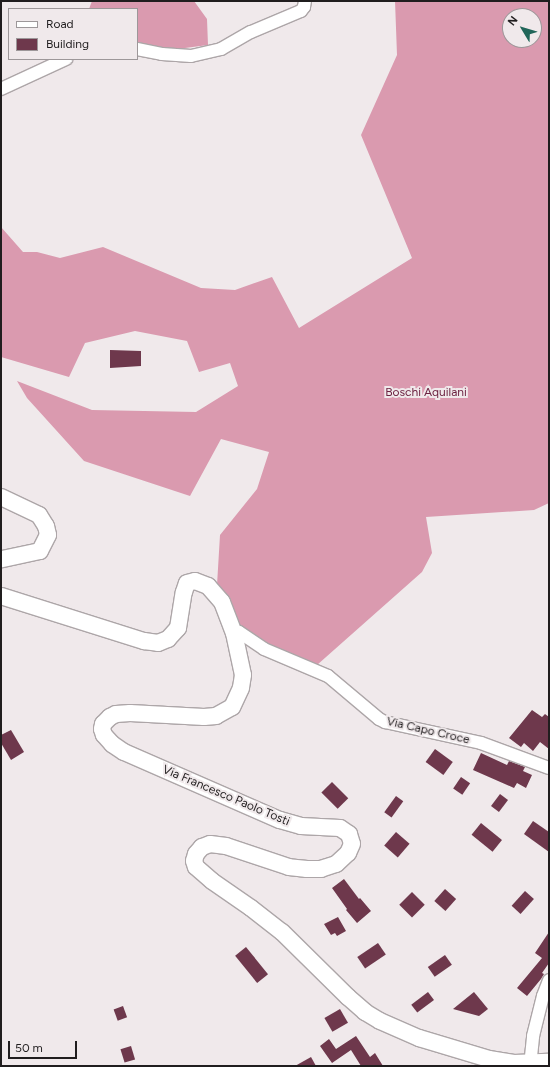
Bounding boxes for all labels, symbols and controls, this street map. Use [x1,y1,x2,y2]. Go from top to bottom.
legend [8,8,138,60]
north arrow [502,8,542,48]
text: N [505,14,521,28]
text: Road [46,17,74,31]
text: Building [46,37,89,51]
park label: Boschi Aquilani [385,386,467,400]
street label: Via Capo Croce [385,714,471,748]
street label: Via Francesco Paolo Tosti [160,763,292,829]
scale bar [10,1033,79,1059]
text: 50 m [15,1041,43,1055]

